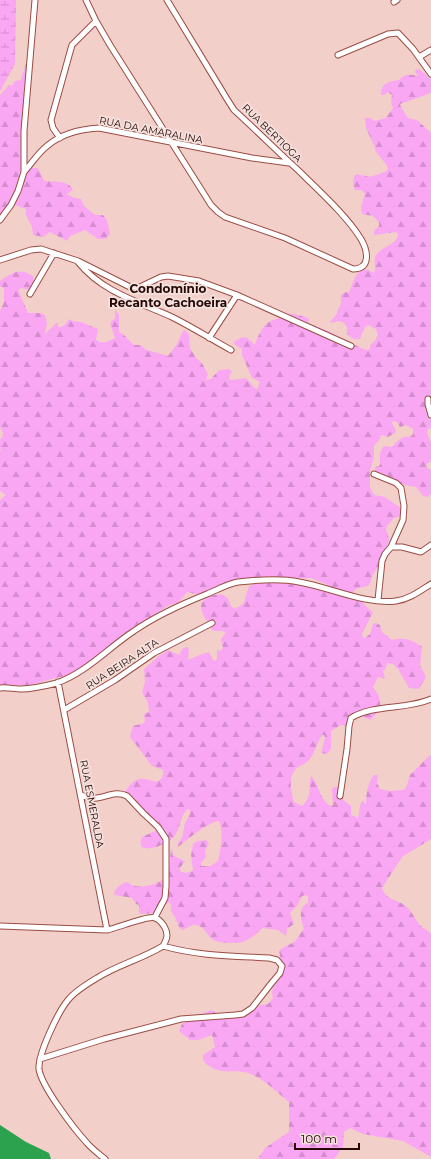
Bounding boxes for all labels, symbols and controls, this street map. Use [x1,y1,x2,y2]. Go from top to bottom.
street label: RUA BERTIOGA [239,101,305,165]
street label: RUA DA AMARALINA [98,114,205,147]
district label: Condomínio Recanto Cachoeira [109,281,227,310]
street label: RUA BEIRA ALTA [83,635,161,692]
street label: RUA ESMERALDA [77,759,107,850]
scale bar [295,1125,359,1151]
text: 100 m [301,1131,337,1146]

